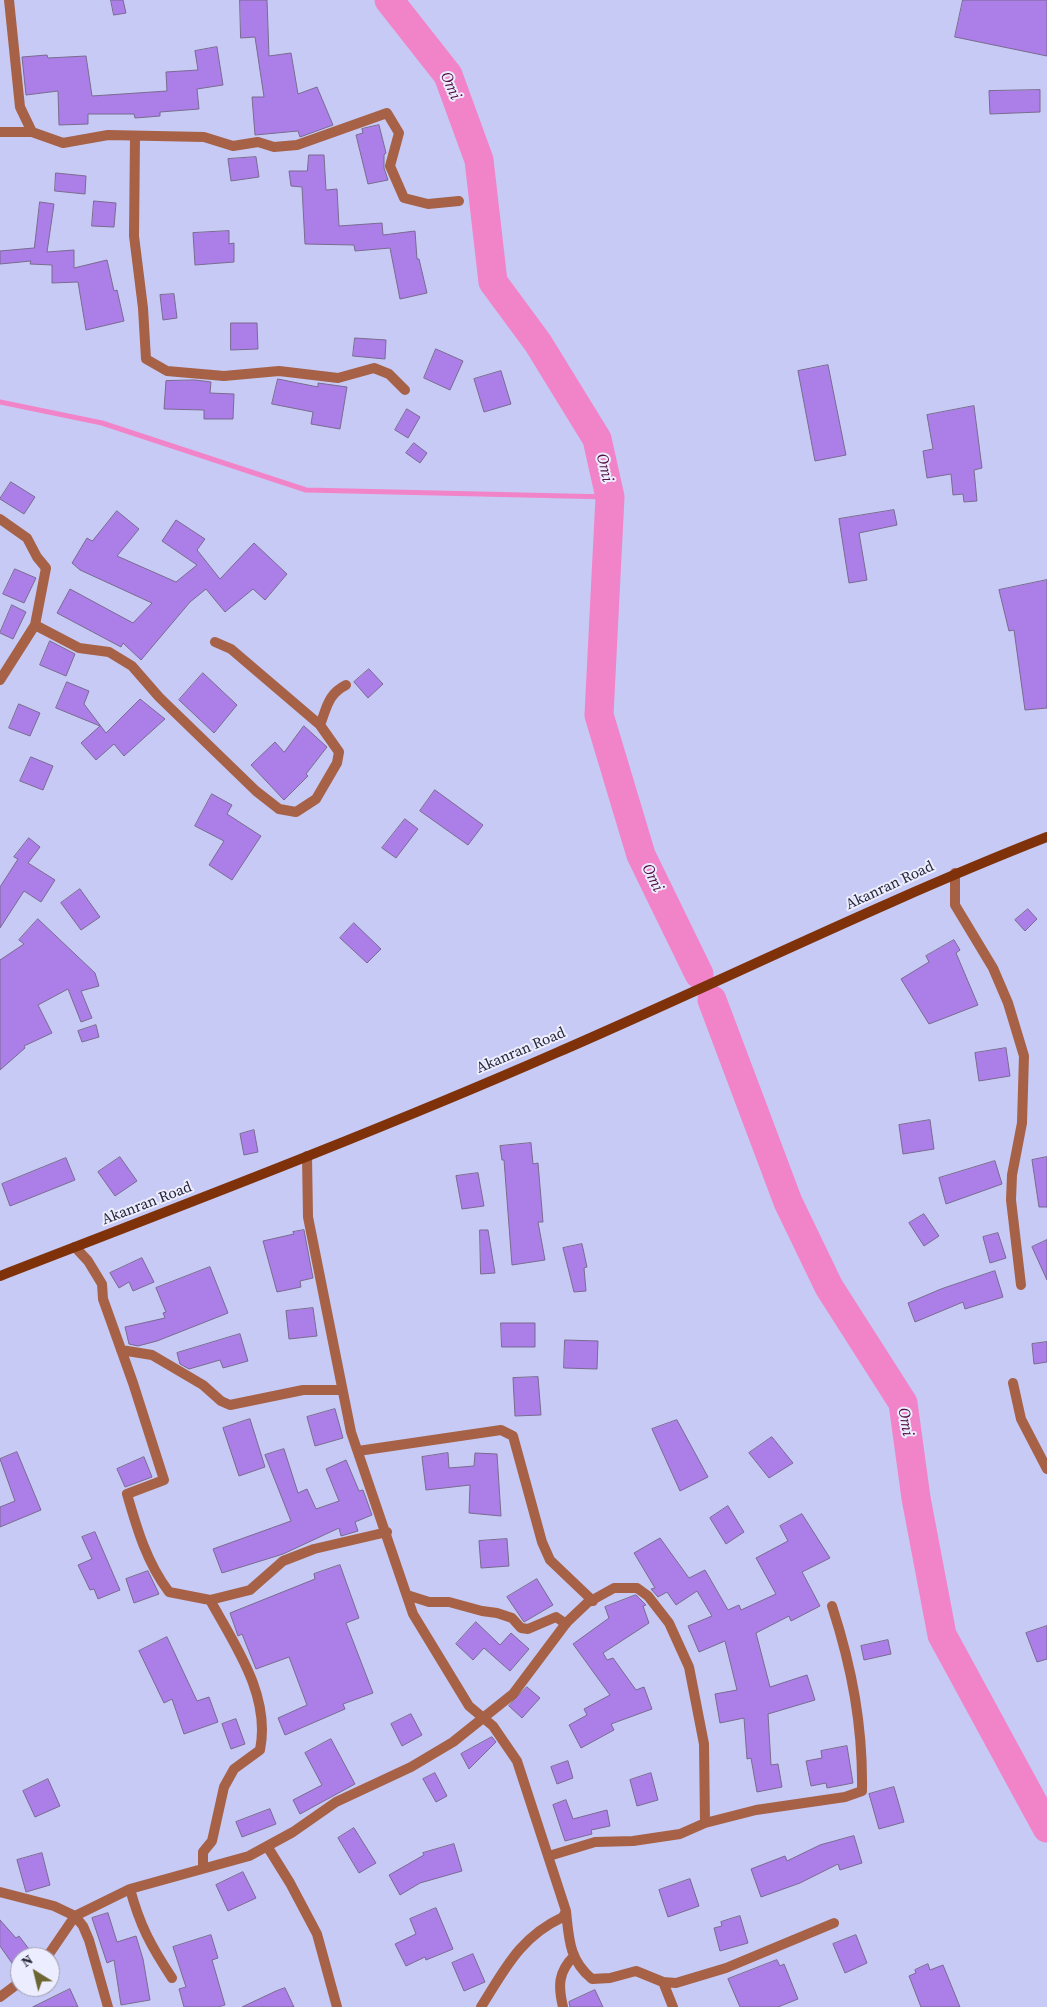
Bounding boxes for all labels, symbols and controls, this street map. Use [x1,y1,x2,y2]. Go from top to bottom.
water label: Omi [435,69,465,103]
water label: Omi [591,452,617,484]
street label: Akanran Road [843,858,937,914]
water label: Omi [637,861,667,895]
street label: Akanran Road [474,1024,568,1078]
street label: Akanran Road [99,1179,195,1229]
water label: Omi [893,1406,917,1438]
north arrow [10,1947,60,1997]
text: N [17,1950,37,1972]

